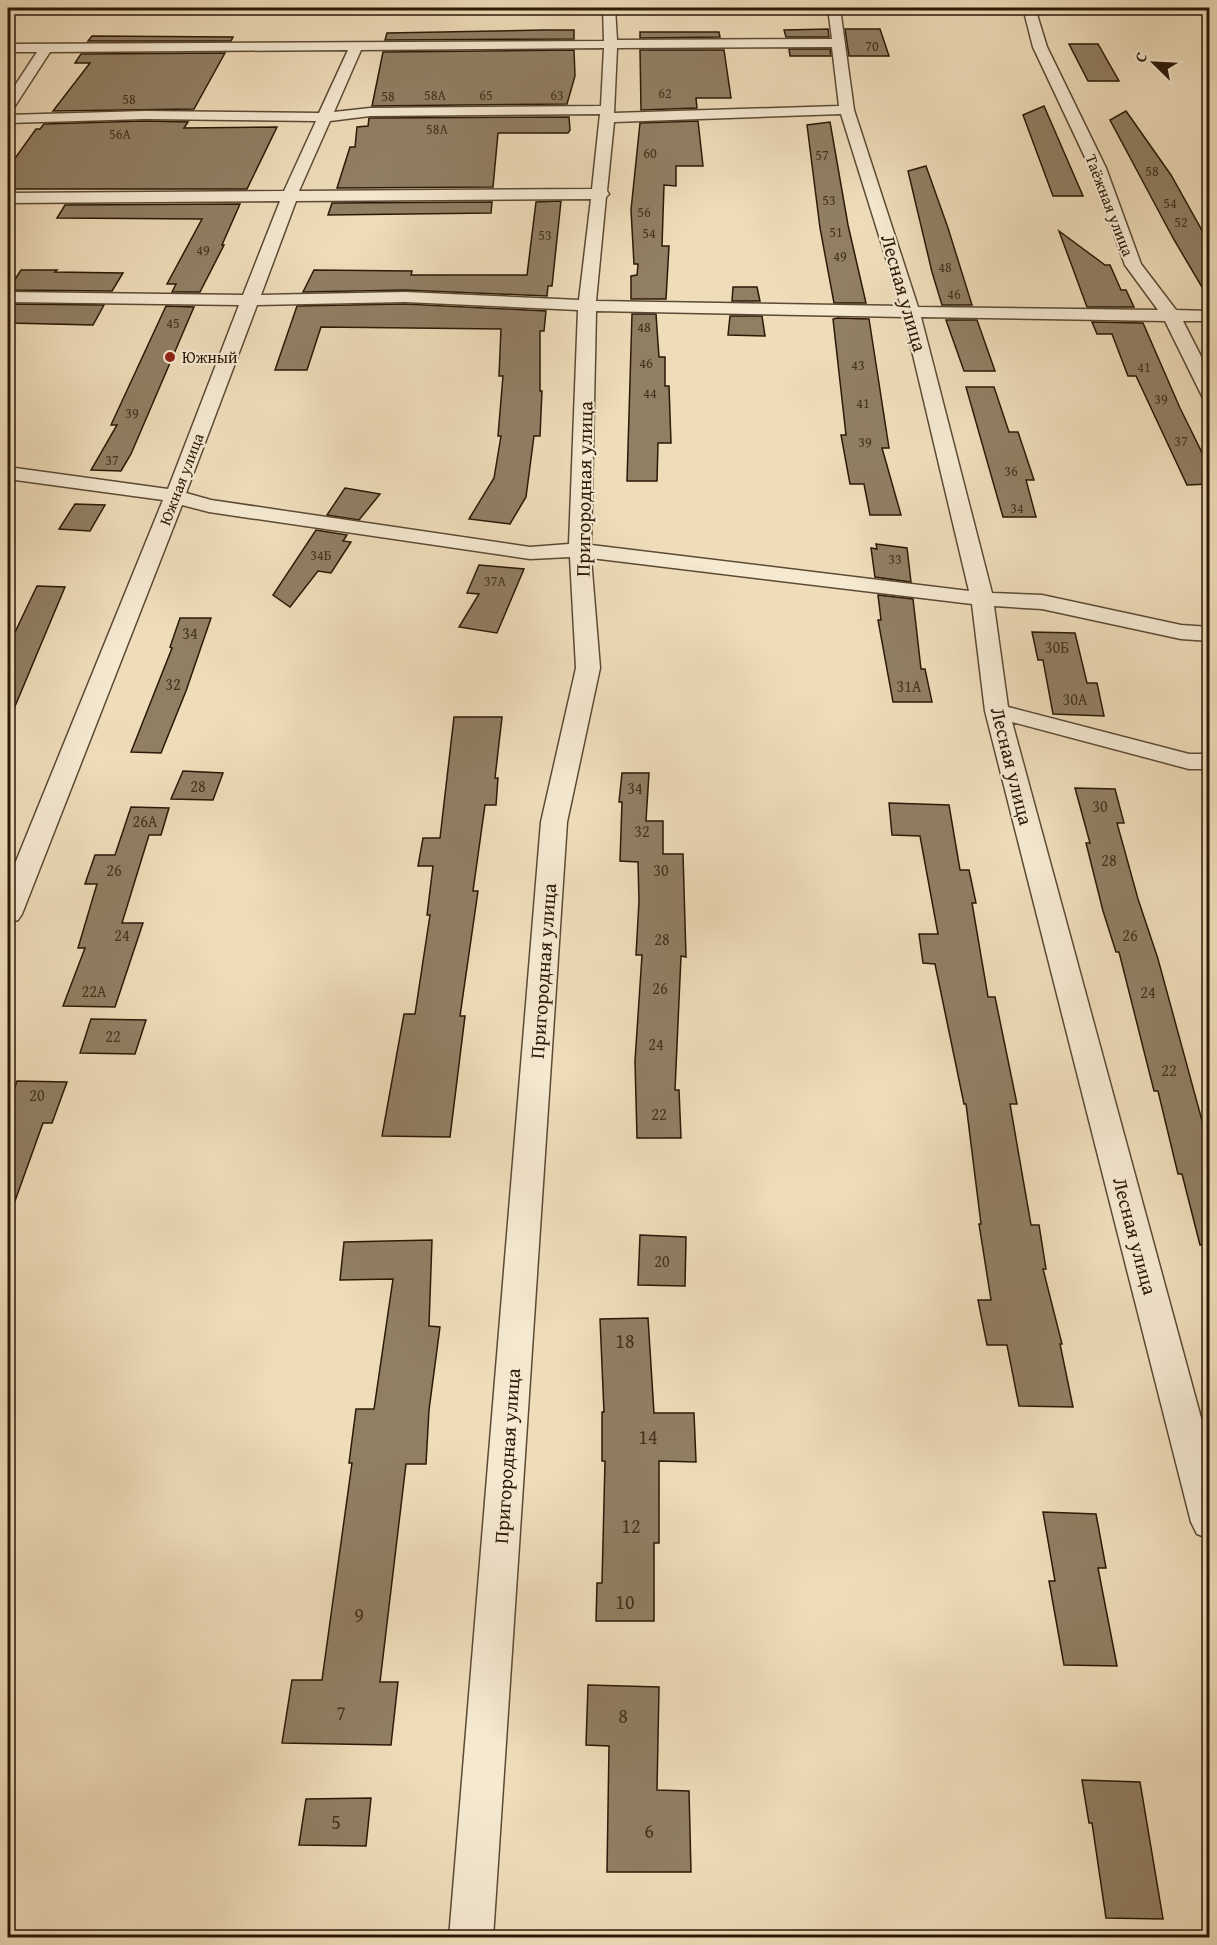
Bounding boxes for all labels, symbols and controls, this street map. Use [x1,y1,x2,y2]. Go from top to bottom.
north arrow [1124,33,1184,93]
house number: 70 [865,36,879,56]
text: С [1127,48,1153,66]
house number: 62 [658,83,672,103]
house number: 58А [424,85,446,105]
house number: 65 [479,85,493,105]
house number: 63 [550,85,564,105]
house number: 58 [381,86,395,106]
house number: 58 [122,89,136,109]
house number: 58А [426,119,448,139]
house number: 56А [109,124,131,144]
house number: 60 [643,143,657,163]
house number: 57 [815,145,829,165]
street label: Таёжная улица [1080,151,1141,260]
house number: 58 [1145,161,1159,181]
house number: 53 [822,190,836,210]
house number: 54 [1163,193,1177,213]
house number: 56 [637,202,651,222]
house number: 52 [1174,212,1188,232]
house number: 51 [829,222,843,242]
house number: 54 [642,223,656,243]
house number: 53 [538,225,552,245]
street label: Лесная улица [874,231,935,355]
house number: 49 [196,240,210,260]
house number: 49 [833,246,847,266]
house number: 48 [938,257,952,277]
house number: 46 [947,284,961,304]
house number: 45 [166,313,180,333]
house number: 48 [637,317,651,337]
place label: Южный [182,345,238,369]
marker: Южный [163,350,177,364]
house number: 46 [639,353,653,373]
house number: 43 [851,355,865,375]
house number: 41 [1137,357,1151,377]
house number: 44 [643,383,657,403]
house number: 39 [1154,389,1168,409]
house number: 41 [856,393,870,413]
street label: Пригородная улица [567,400,600,577]
house number: 39 [125,403,139,423]
street label: Южная улица [152,429,210,529]
house number: 37 [1174,431,1188,451]
house number: 39 [858,432,872,452]
house number: 37 [105,450,119,470]
house number: 36 [1004,461,1018,481]
house number: 34 [1010,498,1024,518]
house number: 34Б [310,545,332,565]
house number: 33 [888,549,902,569]
house number: 37А [484,571,506,591]
house number: 34 [182,621,198,645]
house number: 30Б [1045,635,1069,659]
house number: 32 [165,672,181,696]
house number: 31А [896,674,922,698]
house number: 30А [1062,687,1088,711]
street label: Лесная улица [984,704,1041,828]
house number: 28 [190,774,206,798]
house number: 34 [627,776,643,800]
house number: 30 [1092,794,1108,818]
house number: 26А [132,809,158,833]
house number: 32 [634,819,650,843]
house number: 28 [1101,848,1117,872]
house number: 26 [106,858,122,882]
house number: 30 [653,858,669,882]
street label: Пригородная улица [522,882,563,1060]
house number: 24 [114,923,130,947]
house number: 26 [1122,923,1138,947]
house number: 28 [654,927,670,951]
house number: 26 [652,976,668,1000]
house number: 22А [81,979,107,1003]
house number: 24 [1140,980,1156,1004]
house number: 22 [105,1024,121,1048]
house number: 24 [648,1032,664,1056]
house number: 22 [1161,1058,1177,1082]
house number: 20 [29,1083,45,1107]
house number: 22 [651,1102,667,1126]
street label: Лесная улица [1106,1174,1165,1298]
house number: 20 [654,1249,670,1273]
house number: 18 [615,1326,635,1355]
street label: Пригородная улица [486,1367,527,1545]
house number: 14 [638,1422,658,1451]
house number: 12 [621,1511,641,1540]
house number: 10 [615,1587,635,1616]
house number: 9 [354,1600,364,1629]
house number: 7 [336,1698,346,1727]
house number: 8 [618,1701,628,1730]
house number: 5 [331,1807,341,1836]
house number: 6 [644,1816,654,1845]

